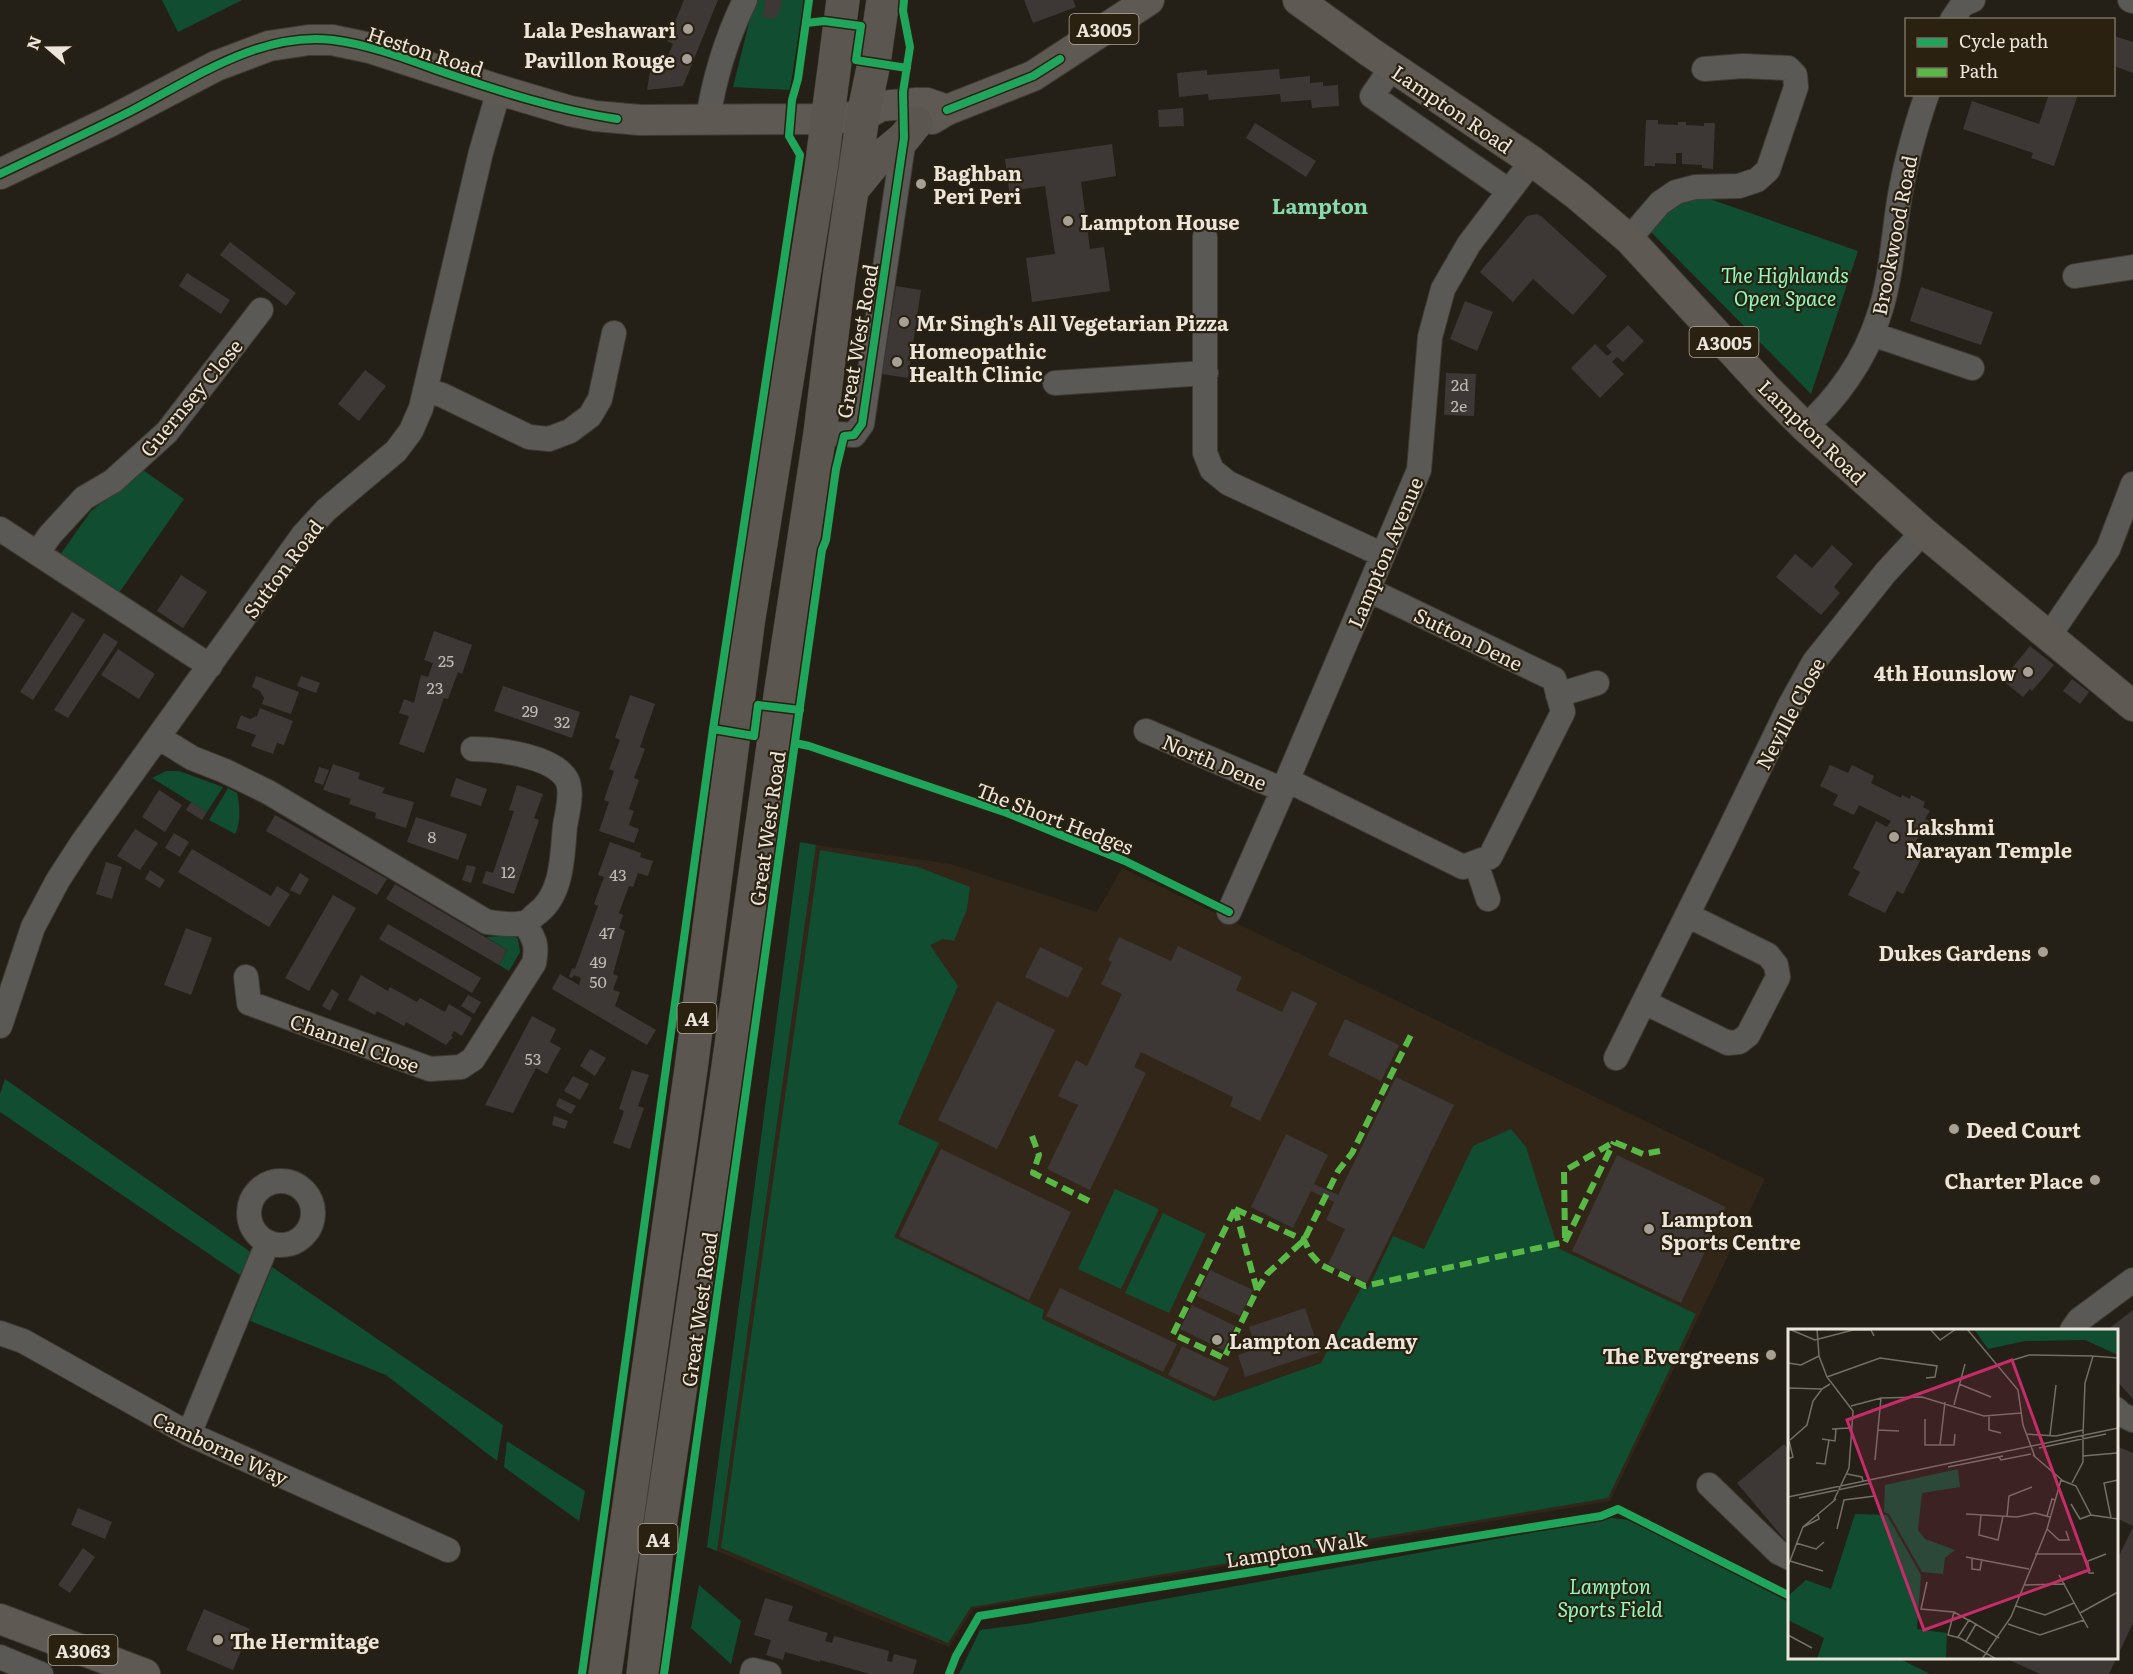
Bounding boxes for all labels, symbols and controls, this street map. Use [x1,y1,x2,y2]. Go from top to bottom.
place label: Lala Peshawari [523,14,676,44]
road number: A3005 [1070,14,1138,44]
street label: Heston Road [364,17,488,83]
north arrow [18,18,78,78]
legend [1905,18,2115,96]
marker: Lala Peshawari [681,22,695,36]
text: Cycle path [1959,27,2048,54]
text: N [19,32,47,53]
place label: Pavillon Rouge [524,44,675,74]
marker: Pavillon Rouge [680,52,694,66]
street label: Lampton Road [1387,56,1519,160]
text: Path [1959,57,1998,84]
street label: Brookwood Road [1863,152,1923,318]
place label: Baghban Peri Peri [933,157,1022,210]
marker: Baghban Peri Peri [914,177,928,191]
district label: Lampton [1272,189,1369,220]
place label: Lampton House [1080,206,1240,236]
marker: Lampton House [1061,214,1075,228]
park label: The Highlands Open Space [1721,259,1849,312]
street label: Great West Road [828,261,884,421]
place label: Mr Singh's All Vegetarian Pizza [916,307,1229,337]
marker: Mr Singh's All Vegetarian Pizza [897,315,911,329]
road number: A3005 [1690,327,1758,357]
street label: Guernsey Close [132,331,248,463]
place label: Homeopathic Health Clinic [909,335,1046,388]
marker: Homeopathic Health Clinic [890,355,904,369]
house number: 2d [1451,372,1469,396]
street label: Lampton Road [1752,372,1874,490]
house number: 2e [1451,393,1467,417]
street label: Lampton Avenue [1339,472,1429,632]
street label: Sutton Road [235,512,329,624]
street label: Sutton Dene [1410,599,1528,677]
house number: 25 [438,648,454,672]
street label: Neville Close [1747,652,1831,774]
place label: 4th Hounslow [1874,657,2016,687]
marker: 4th Hounslow [2021,665,2035,679]
house number: 23 [427,675,443,699]
house number: 29 [522,698,538,722]
house number: 32 [554,709,570,733]
street label: North Dene [1158,726,1272,796]
street label: Great West Road [740,748,792,908]
street label: The Short Hedges [972,773,1138,861]
place label: Lakshmi Narayan Temple [1906,811,2072,864]
house number: 8 [428,824,437,848]
marker: Lakshmi Narayan Temple [1887,830,1901,844]
house number: 12 [501,859,515,883]
house number: 43 [609,862,627,886]
house number: 47 [599,920,615,944]
place label: Dukes Gardens [1878,937,2031,967]
marker: Dukes Gardens [2036,945,2050,959]
house number: 49 [589,949,607,973]
house number: 50 [589,969,607,993]
road number: A4 [678,1003,716,1033]
street label: Channel Close [286,1005,424,1079]
house number: 53 [525,1046,541,1070]
place label: Deed Court [1966,1114,2081,1144]
marker: Deed Court [1947,1122,1961,1136]
place label: Charter Place [1944,1165,2083,1195]
marker: Charter Place [2088,1173,2102,1187]
place label: Lampton Sports Centre [1661,1203,1801,1256]
marker: Lampton Sports Centre [1642,1222,1656,1236]
street label: Great West Road [672,1229,724,1389]
place label: Lampton Academy [1229,1325,1418,1355]
inset map [1788,1329,2118,1659]
marker: Lampton Academy [1210,1333,1224,1347]
place label: The Evergreens [1602,1340,1759,1370]
marker: The Evergreens [1764,1348,1778,1362]
street label: Camborne Way [148,1402,294,1492]
street label: Lampton Walk [1223,1522,1370,1574]
road number: A4 [638,1524,678,1554]
park label: Lampton Sports Field [1557,1570,1663,1623]
place label: The Hermitage [230,1625,379,1655]
marker: The Hermitage [211,1633,225,1647]
road number: A3063 [48,1635,118,1665]

